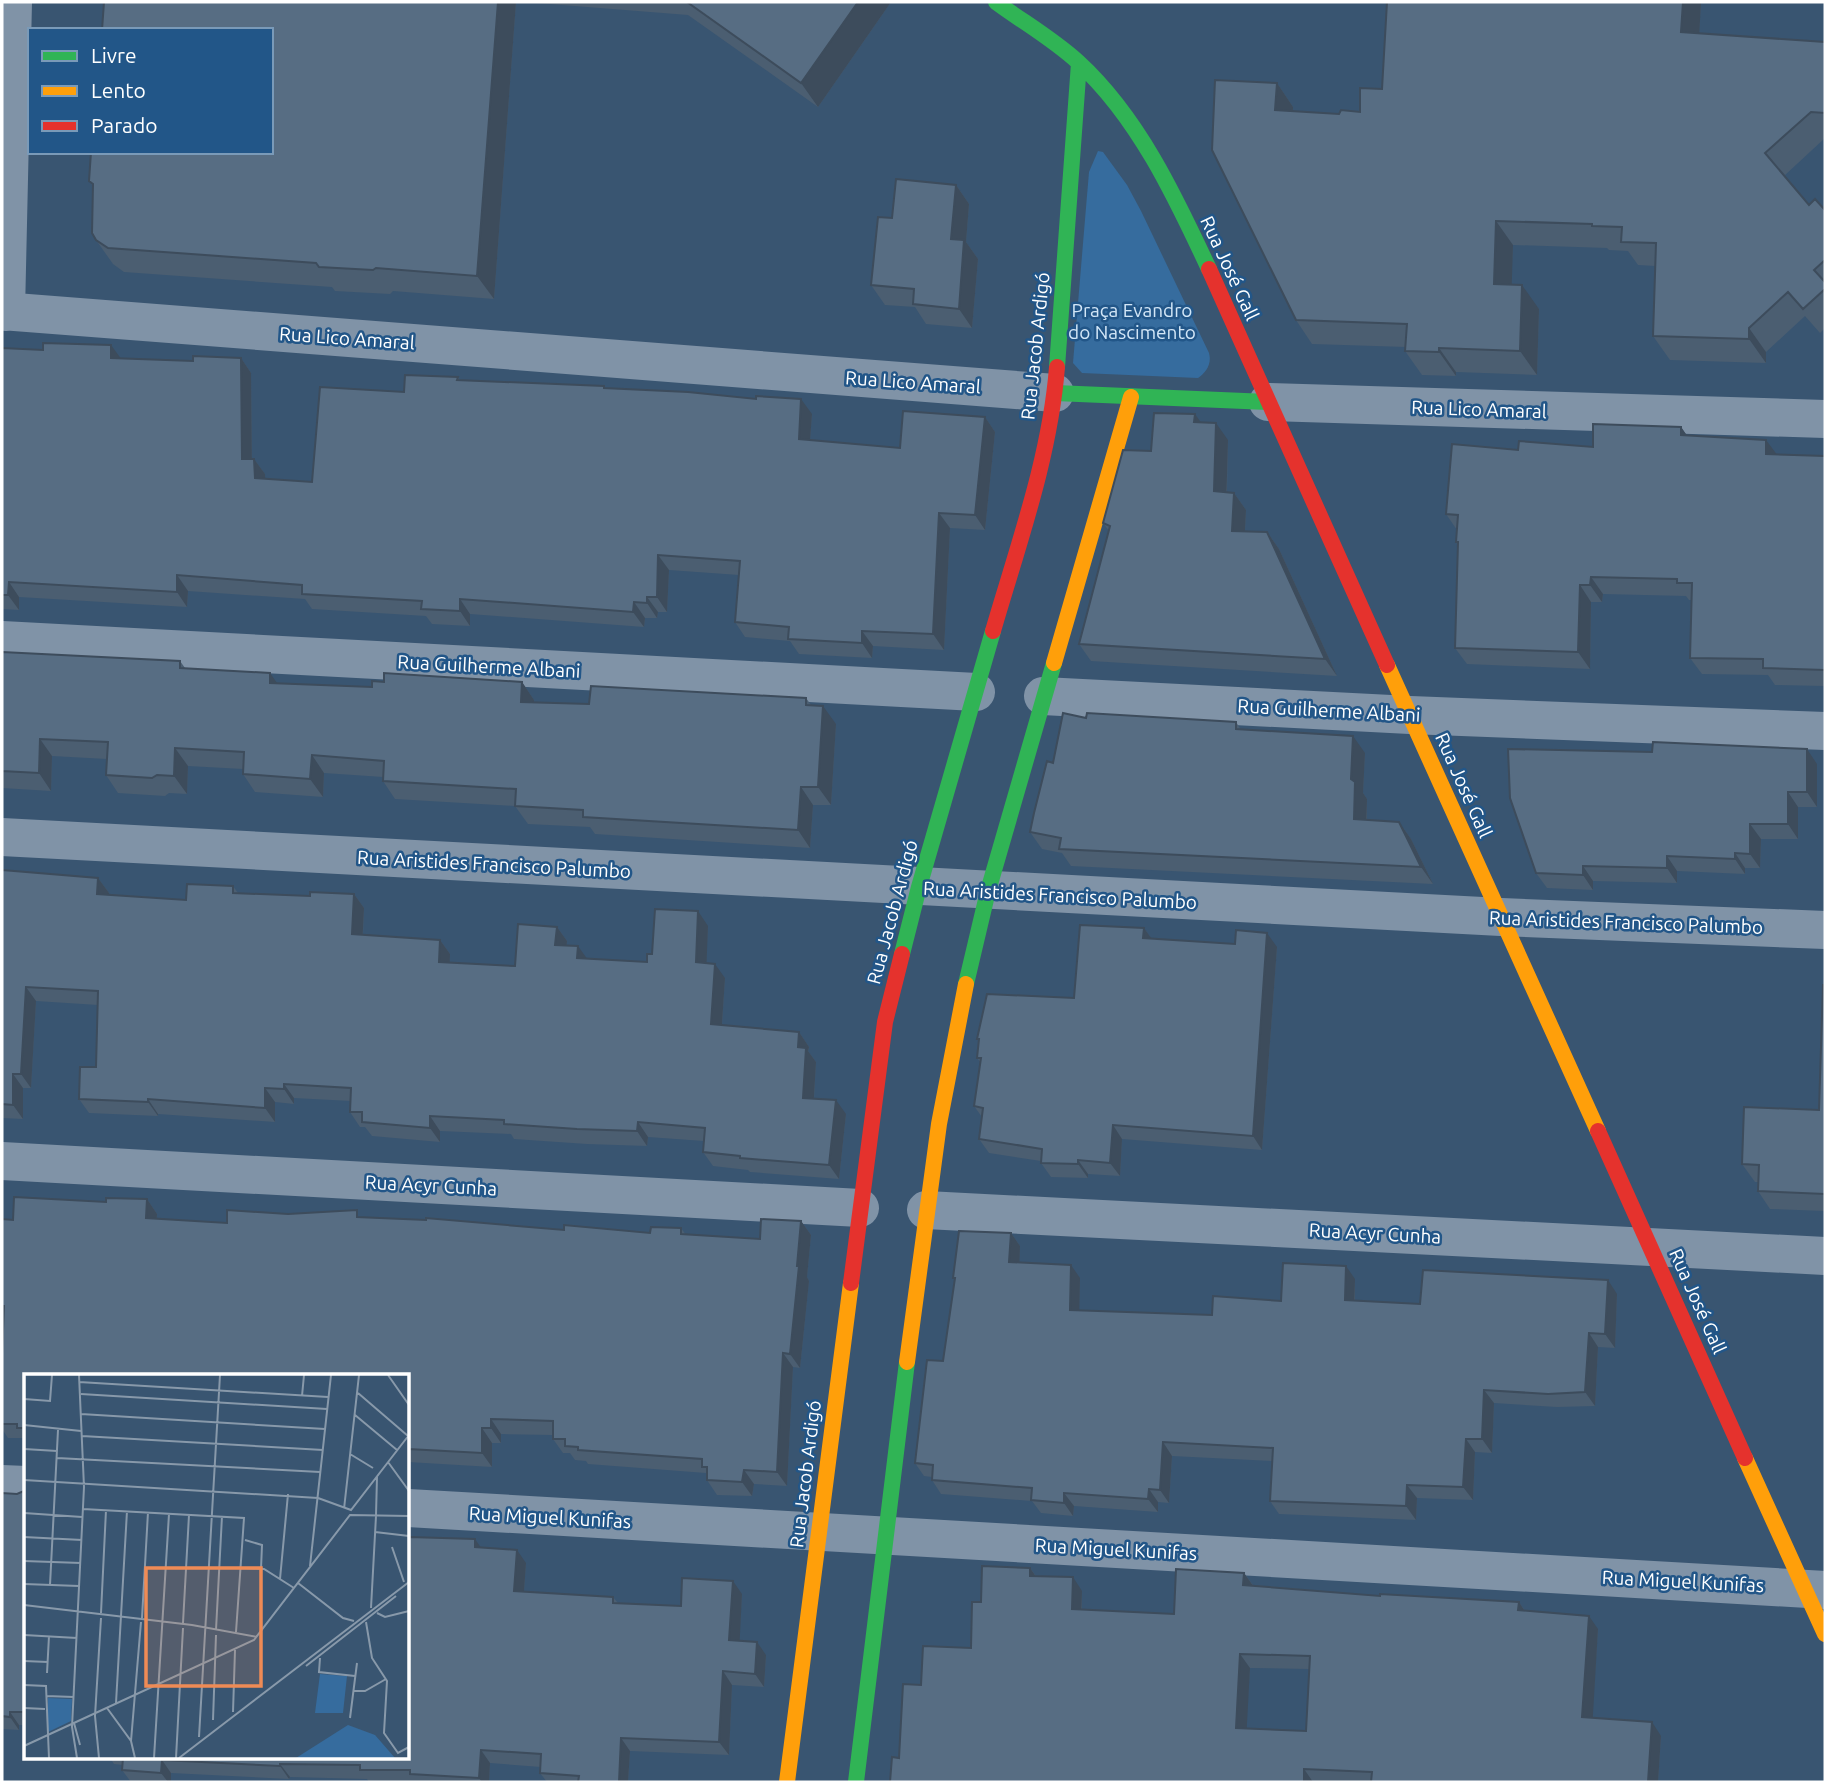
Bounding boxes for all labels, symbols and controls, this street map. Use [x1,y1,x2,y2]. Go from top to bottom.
legend [28,28,273,154]
text: Livre [91,43,137,67]
text: Lento [91,78,146,102]
text: Parado [91,113,157,137]
street label: Rua José Gall [1196,212,1264,324]
street label: Rua Jacob Ardigó [1016,271,1054,421]
park label: Praça Evandro do Nascimento [1068,299,1196,343]
street label: Rua Lico Amaral [279,322,416,354]
street label: Rua Lico Amaral [845,366,982,398]
street label: Rua Lico Amaral [1411,396,1547,422]
street label: Rua Guilherme Albani [397,650,581,682]
street label: Rua Guilherme Albani [1237,694,1421,726]
street label: Rua José Gall [1431,729,1497,841]
street label: Rua Jacob Ardigó [862,837,922,987]
street label: Rua Aristides Francisco Palumbo [356,846,632,882]
street label: Rua Aristides Francisco Palumbo [922,877,1198,913]
street label: Rua Aristides Francisco Palumbo [1489,906,1763,938]
street label: Rua Acyr Cunha [364,1171,498,1199]
street label: Rua Acyr Cunha [1308,1219,1442,1247]
street label: Rua José Gall [1665,1245,1731,1357]
inset map [24,1374,410,1760]
street label: Rua Jacob Ardigó [785,1399,825,1549]
street label: Rua Miguel Kunifas [468,1502,632,1532]
street label: Rua Miguel Kunifas [1034,1534,1198,1564]
street label: Rua Miguel Kunifas [1601,1566,1765,1596]

